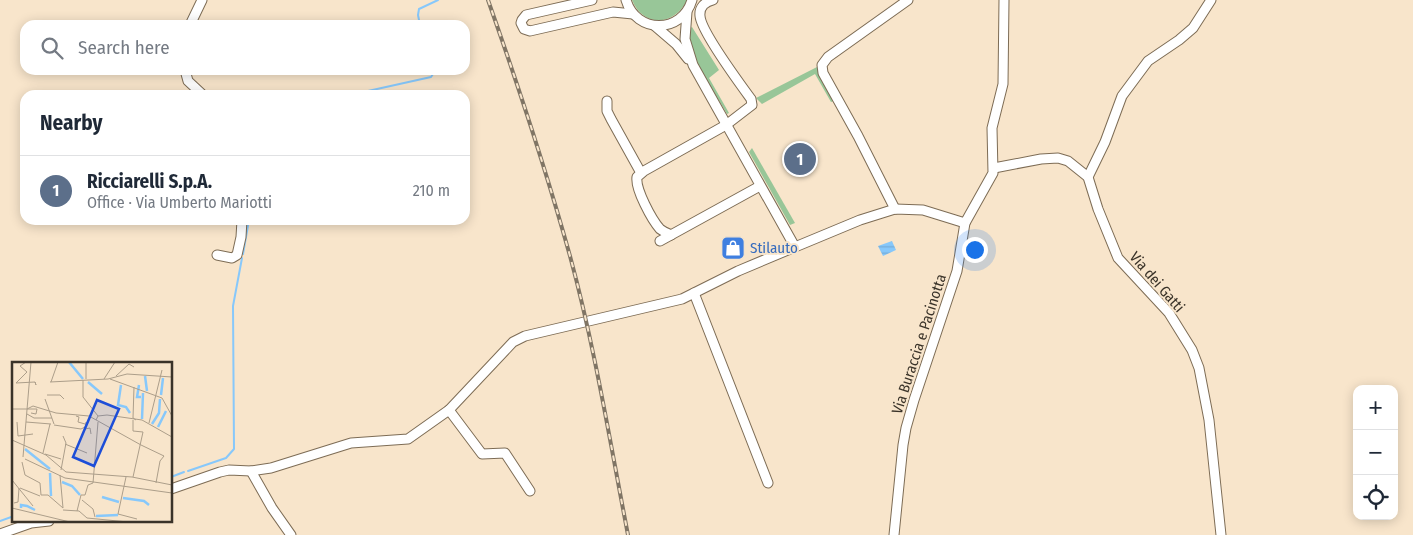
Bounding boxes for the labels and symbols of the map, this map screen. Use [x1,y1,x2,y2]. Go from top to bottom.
pin: 1 [784,140,816,178]
shop icon: Stilauto [720,235,746,261]
your location [962,237,988,263]
place label: Stilauto [750,239,798,257]
street label: Via dei Gatti [1126,248,1188,316]
street label: Via Buraccia e Pacinotta [888,272,950,416]
inset map [12,362,172,522]

